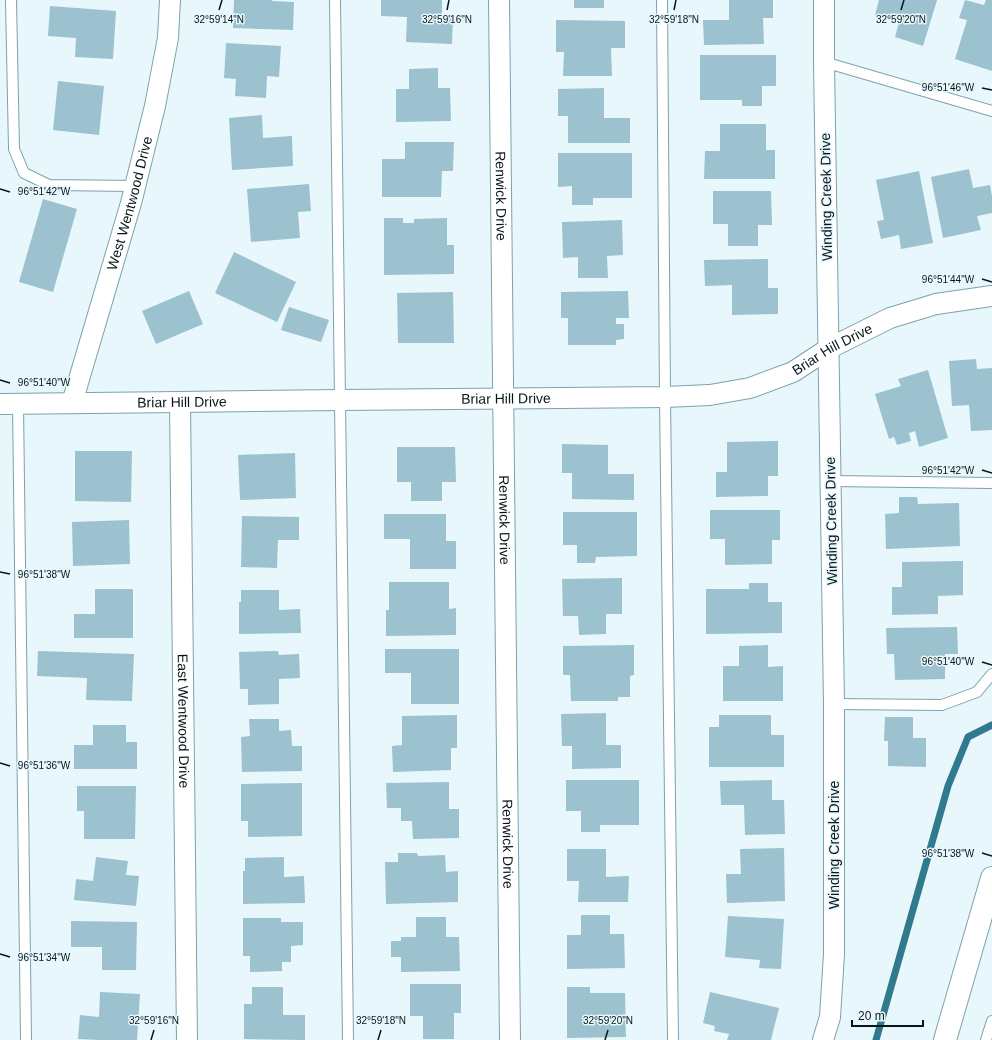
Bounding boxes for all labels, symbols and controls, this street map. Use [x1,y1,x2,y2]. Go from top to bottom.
text: 32°59'14"N [194,14,244,25]
text: 32°59'16"N [422,14,472,25]
text: 32°59'18"N [649,14,699,25]
text: 32°59'20"N [876,14,926,25]
text: 96°51'46"W [922,82,975,93]
street label: Winding Creek Drive [817,132,835,261]
street label: West Wentwood Drive [104,134,155,272]
street label: Renwick Drive [493,151,510,241]
text: 96°51'42"W [18,186,71,197]
text: 96°51'44"W [922,274,975,285]
street label: Briar Hill Drive [789,320,875,378]
text: 96°51'40"W [18,377,71,388]
street label: Briar Hill Drive [461,390,551,407]
street label: Briar Hill Drive [137,393,227,410]
street label: Winding Creek Drive [822,456,840,585]
text: 96°51'42"W [922,465,975,476]
street label: Renwick Drive [496,475,513,565]
text: 96°51'38"W [18,569,71,580]
street label: East Wentwood Drive [175,654,192,789]
text: 96°51'40"W [922,656,975,667]
text: 96°51'36"W [18,760,71,771]
street label: Winding Creek Drive [826,781,842,909]
street label: Renwick Drive [499,799,516,889]
text: 96°51'38"W [922,848,975,859]
text: 96°51'34"W [18,952,71,963]
scale bar [852,1002,923,1028]
text: 20 m [858,1009,885,1023]
text: 32°59'16"N [129,1015,179,1026]
text: 32°59'18"N [356,1015,406,1026]
text: 32°59'20"N [583,1015,633,1026]

